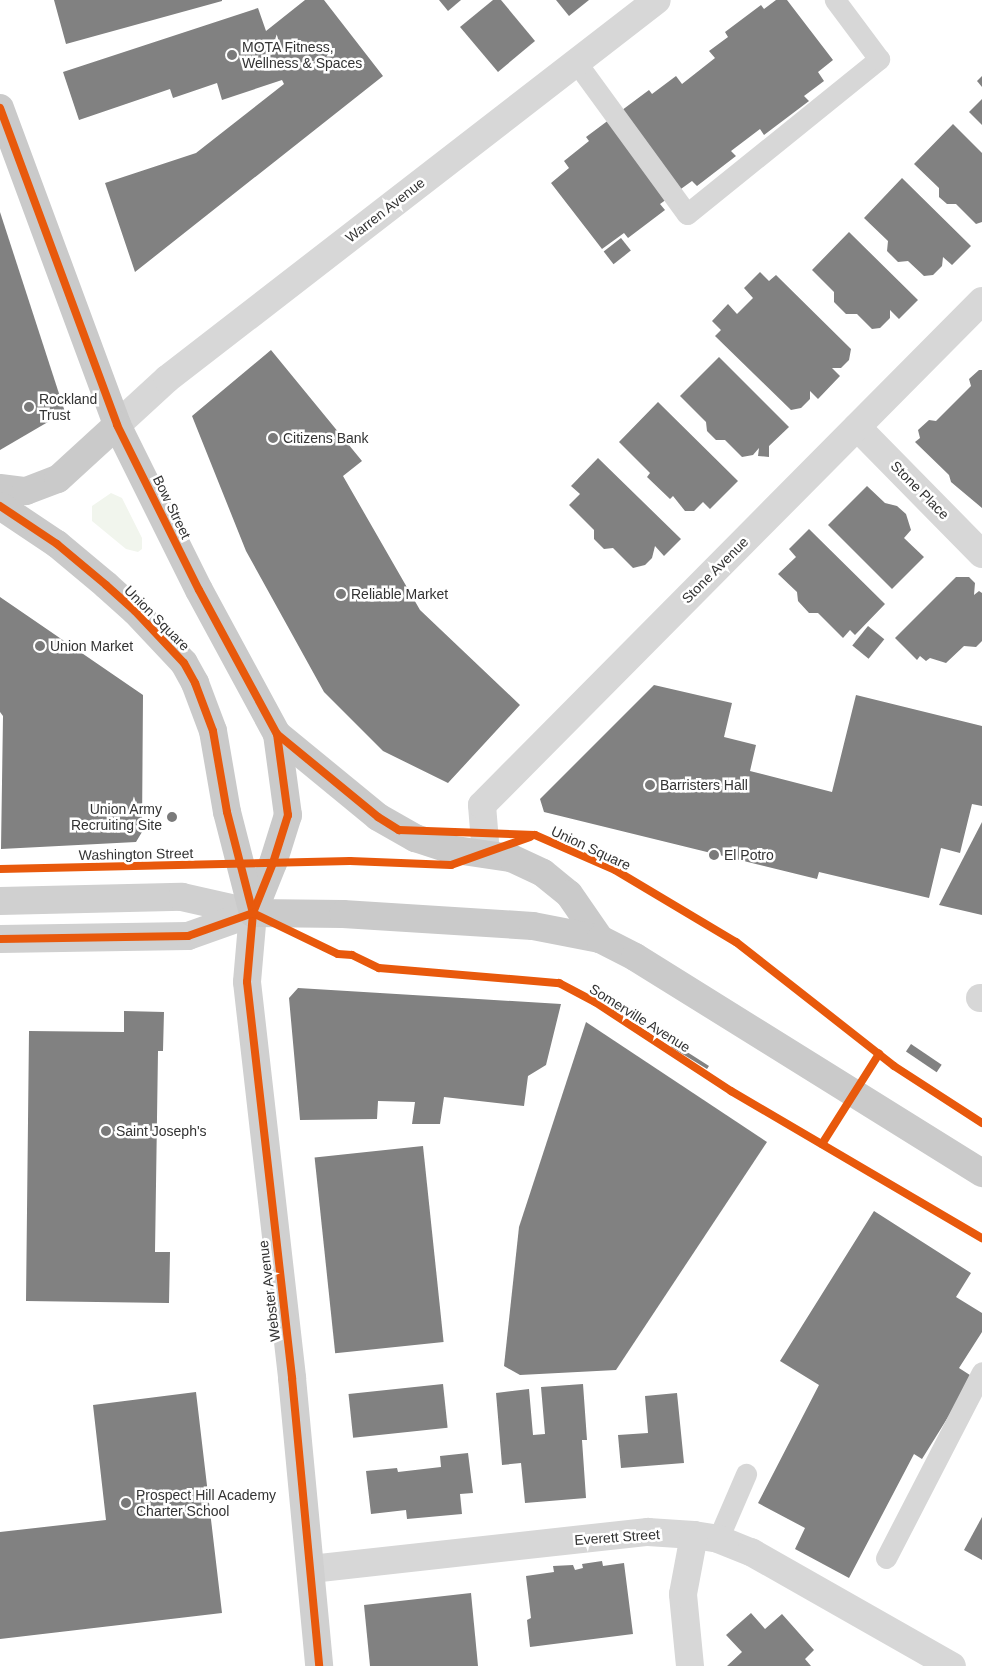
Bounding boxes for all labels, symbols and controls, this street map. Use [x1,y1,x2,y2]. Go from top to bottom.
place label: MOTA Fitness, Wellness & Spaces [242,39,362,72]
marker: MOTA Fitness, Wellness & Spaces [226,49,238,61]
street label: Warren Avenue [342,174,428,246]
place label: Rockland Trust [39,391,97,424]
marker: Rockland Trust [23,401,35,413]
place label: Citizens Bank [283,430,369,446]
marker: Citizens Bank [267,432,279,444]
street label: Stone Place [887,457,953,523]
street label: Bow Street [149,473,195,541]
street label: Stone Avenue [678,533,752,607]
street label: Union Square [121,582,193,654]
place label: Reliable Market [351,586,448,602]
marker: Reliable Market [335,588,347,600]
place label: Union Market [50,638,133,654]
marker: Union Market [34,640,46,652]
place label: Barristers Hall [660,777,748,793]
marker: Barristers Hall [644,779,656,791]
place label: Union Army Recruiting Site [71,801,162,834]
marker: Union Army Recruiting Site [166,811,178,823]
street label: Union Square [549,822,633,874]
street label: Washington Street [79,845,193,863]
place label: El Potro [724,847,774,863]
marker: El Potro [708,849,720,861]
street label: Somerville Avenue [586,980,694,1056]
place label: Saint Joseph's [116,1123,207,1139]
marker: Saint Joseph's [100,1125,112,1137]
street label: Webster Avenue [254,1239,284,1343]
place label: Prospect Hill Academy Charter School [136,1487,277,1520]
marker: Prospect Hill Academy Charter School [120,1497,132,1509]
street label: Everett Street [574,1526,660,1548]

